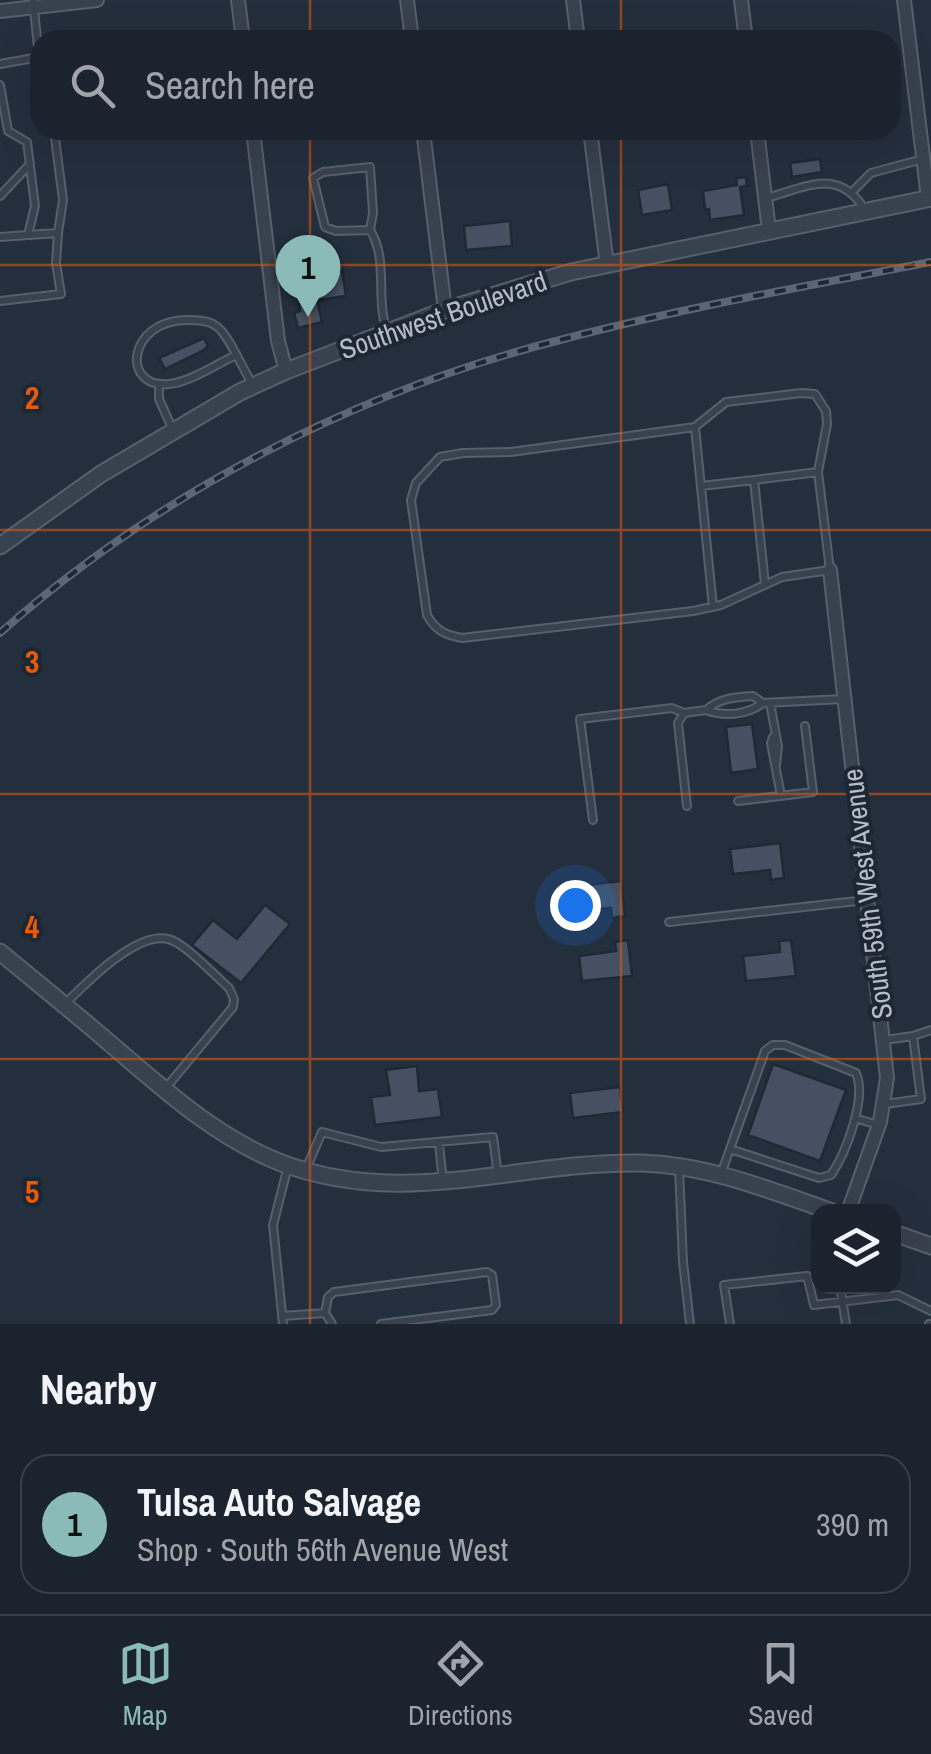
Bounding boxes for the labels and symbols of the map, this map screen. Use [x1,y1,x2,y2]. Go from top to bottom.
pin: 1 [276,234,340,317]
street label: Southwest Boulevard [334,262,552,368]
text: 2 [25,376,39,419]
text: 3 [25,640,39,683]
street label: South 59th West Avenue [833,767,901,1021]
your location [550,880,601,931]
text: 4 [25,905,40,948]
text: 5 [25,1170,39,1213]

